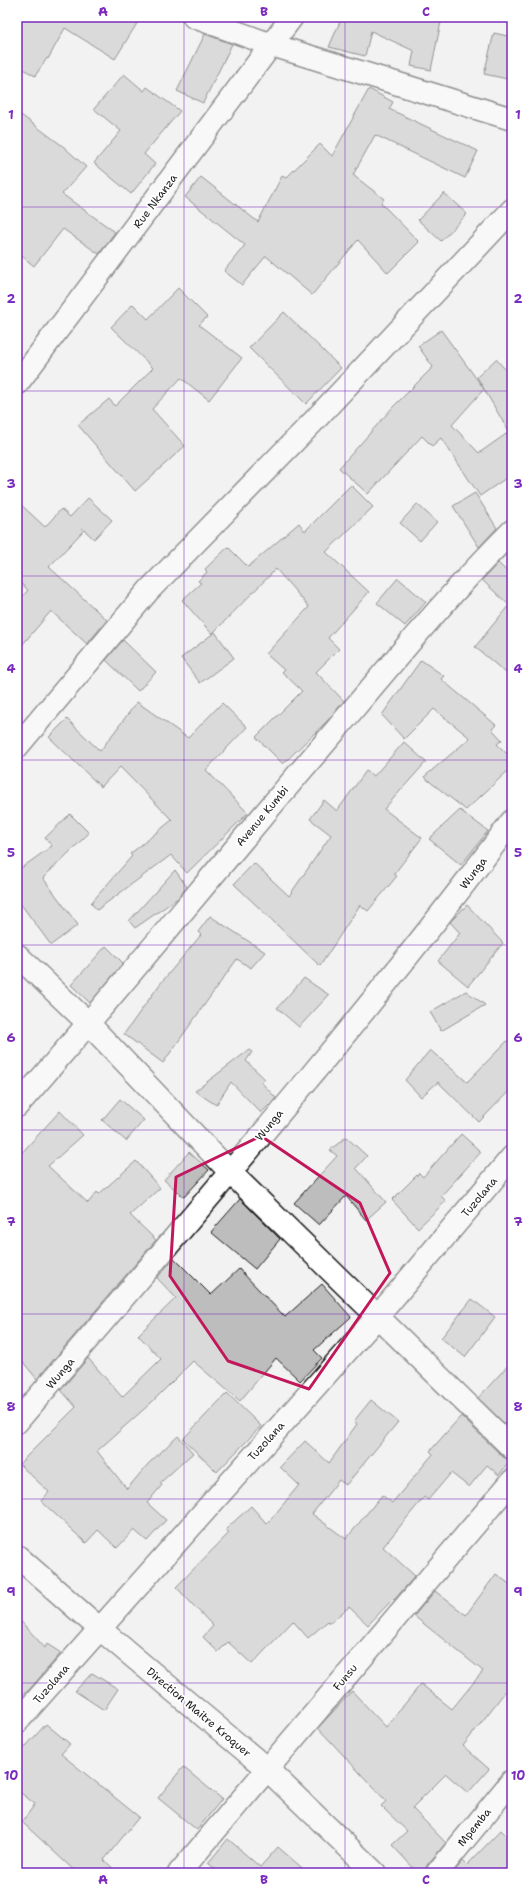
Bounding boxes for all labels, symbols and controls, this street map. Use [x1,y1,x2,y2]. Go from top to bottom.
text: A [98,3,108,20]
text: B [260,3,268,20]
text: C [422,3,430,20]
text: 1 [8,106,14,123]
text: 1 [515,106,521,123]
street label: Rue Nkanza [130,171,181,232]
text: 2 [6,290,16,307]
text: 2 [513,290,523,307]
text: 3 [6,475,16,492]
text: 3 [513,475,523,492]
text: 4 [6,660,16,677]
text: 4 [513,660,523,677]
street label: Avenue Kumbi [233,783,292,850]
text: 5 [7,844,15,861]
text: 5 [514,844,522,861]
street label: Wunga [456,854,491,892]
text: 6 [6,1029,16,1046]
text: 6 [513,1029,523,1046]
street label: Wunga [252,1106,287,1144]
street label: Tuzolana [458,1174,501,1221]
text: 7 [6,1213,16,1230]
text: 7 [513,1213,523,1230]
street label: Wunga [43,1354,78,1392]
text: 8 [6,1398,16,1415]
text: 8 [513,1398,523,1415]
street label: Tuzolana [245,1418,288,1464]
text: 9 [6,1583,16,1600]
text: 9 [513,1583,523,1600]
street label: Tuzolana [30,1661,73,1707]
street label: Funsu [330,1661,361,1694]
street label: Direction Maitre Kroquer [143,1664,254,1761]
text: 10 [4,1767,18,1784]
text: 10 [511,1767,525,1784]
street label: Mpemba [454,1805,495,1850]
text: A [98,1871,108,1888]
text: B [260,1871,268,1888]
text: C [422,1871,430,1888]

